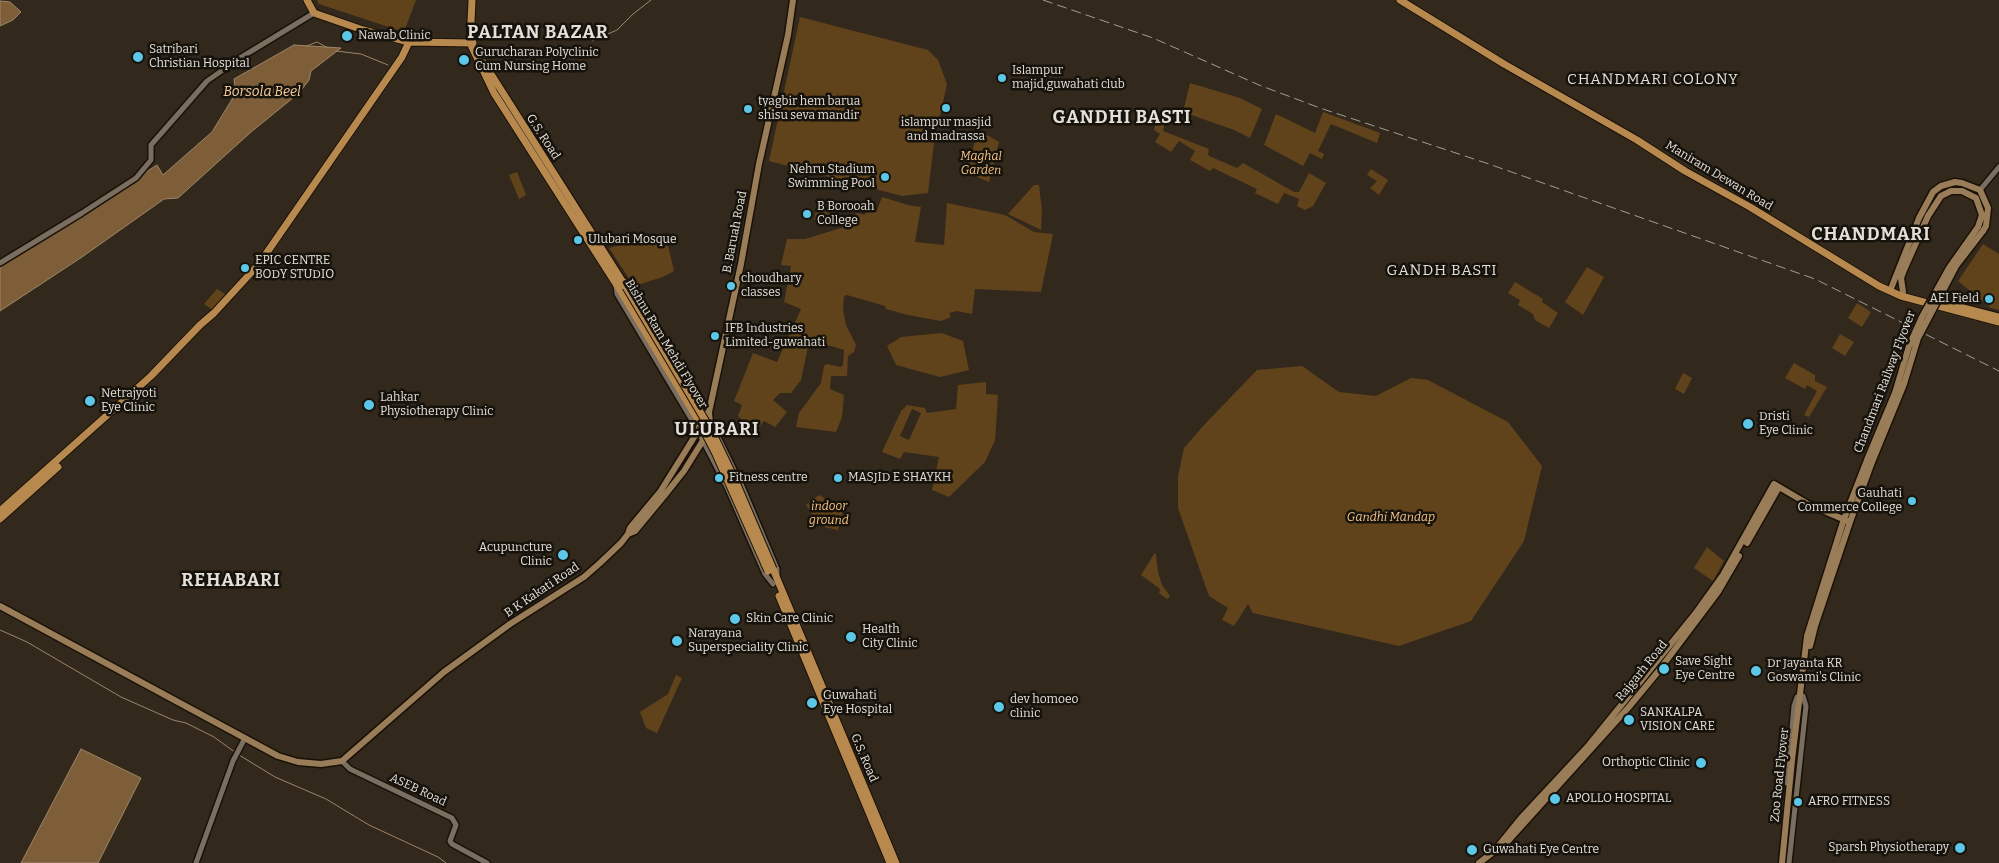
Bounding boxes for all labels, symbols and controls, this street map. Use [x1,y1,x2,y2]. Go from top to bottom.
district label: PALTAN BAZAR [466,22,610,44]
marker: Nawab Clinic [340,29,354,43]
place label: Nawab Clinic [358,29,431,43]
place label: Satribari Christian Hospital [149,43,250,71]
place label: Gurucharan Polyclinic Cum Nursing Home [475,46,599,74]
marker: Satribari Christian Hospital [131,50,145,64]
marker: Gurucharan Polyclinic Cum Nursing Home [457,53,471,67]
place label: Islampur majid,guwahati club [1012,64,1125,92]
district label: CHANDMARI COLONY [1565,71,1741,89]
marker: Islampur majid,guwahati club [996,72,1008,84]
water label: Borsola Beel [223,84,301,100]
place label: tyagbir hem barua shisu seva mandir [758,95,860,123]
marker: islampur masjid and madrassa [940,102,952,114]
marker: tyagbir hem barua shisu seva mandir [742,103,754,115]
district label: GANDHI BASTI [1051,107,1193,129]
street label: G.S. Road [523,112,563,162]
place label: islampur masjid and madrassa [901,116,991,144]
street label: Maniram Dewan Road [1663,138,1775,214]
park label: Maghal Garden [960,150,1002,178]
place label: Nehru Stadium Swimming Pool [788,163,875,191]
marker: Nehru Stadium Swimming Pool [879,171,891,183]
street label: B. Baruah Road [720,190,750,274]
place label: B Borooah College [817,200,874,228]
marker: B Borooah College [801,208,813,220]
district label: CHANDMARI [1810,224,1932,246]
place label: Ulubari Mosque [588,233,677,247]
marker: Ulubari Mosque [572,234,584,246]
place label: EPIC CENTRE BODY STUDIO [255,254,334,282]
marker: EPIC CENTRE BODY STUDIO [239,262,251,274]
district label: GANDH BASTI [1385,262,1499,280]
place label: choudhary classes [741,272,802,300]
street label: Bishnu Ram Mehdi Flyover [622,277,710,411]
marker: choudhary classes [725,280,737,292]
place label: AEI Field [1930,292,1979,306]
marker: AEI Field [1983,293,1995,305]
street label: Chandmari Railway Flyover [1851,309,1919,455]
place label: IFB Industries Limited-guwahati [725,322,825,350]
marker: IFB Industries Limited-guwahati [709,330,721,342]
place label: Netrajyoti Eye Clinic [101,387,157,415]
place label: Lahkar Physiotherapy Clinic [380,391,494,419]
marker: Netrajyoti Eye Clinic [83,394,97,408]
marker: Lahkar Physiotherapy Clinic [362,398,376,412]
place label: Dristi Eye Clinic [1759,410,1813,438]
marker: Dristi Eye Clinic [1741,417,1755,431]
district label: ULUBARI [674,419,760,441]
place label: Fitness centre [729,471,808,485]
place label: MASJID E SHAYKH [848,471,951,485]
marker: Fitness centre [713,472,725,484]
marker: MASJID E SHAYKH [832,472,844,484]
place label: Gauhati Commerce College [1797,487,1902,515]
marker: Gauhati Commerce College [1906,495,1918,507]
park label: indoor ground [809,500,849,528]
park label: Gandhi Mandap [1347,511,1435,525]
place label: Acupuncture Clinic [479,541,552,569]
marker: Acupuncture Clinic [556,548,570,562]
street label: B K Kakati Road [502,560,582,620]
district label: REHABARI [180,570,282,592]
marker: Skin Care Clinic [728,612,742,626]
place label: Skin Care Clinic [746,612,833,626]
place label: Health City Clinic [862,623,918,651]
place label: Narayana Superspeciality Clinic [688,627,808,655]
marker: Health City Clinic [844,630,858,644]
marker: Narayana Superspeciality Clinic [670,634,684,648]
street label: Rajgarh Road [1613,638,1671,704]
place label: Save Sight Eye Centre [1675,655,1735,683]
place label: Dr Jayanta KR Goswami's Clinic [1767,657,1861,685]
marker: Save Sight Eye Centre [1657,662,1671,676]
marker: Dr Jayanta KR Goswami's Clinic [1749,664,1763,678]
place label: Guwahati Eye Hospital [823,689,892,717]
place label: dev homoeo clinic [1010,693,1078,721]
marker: Guwahati Eye Hospital [805,696,819,710]
marker: dev homoeo clinic [992,700,1006,714]
place label: SANKALPA VISION CARE [1640,706,1715,734]
marker: SANKALPA VISION CARE [1622,713,1636,727]
street label: Zoo Road Flyover [1768,727,1792,823]
street label: G.S. Road [847,732,881,784]
place label: Orthoptic Clinic [1602,756,1690,770]
marker: Orthoptic Clinic [1694,756,1708,770]
street label: ASEB Road [387,771,449,809]
marker: APOLLO HOSPITAL [1548,792,1562,806]
place label: APOLLO HOSPITAL [1566,792,1671,806]
place label: AFRO FITNESS [1808,795,1890,809]
marker: AFRO FITNESS [1792,796,1804,808]
place label: Sparsh Physiotherapy [1828,841,1949,855]
marker: Sparsh Physiotherapy [1953,841,1967,855]
marker: Guwahati Eye Centre [1465,843,1479,857]
place label: Guwahati Eye Centre [1483,843,1599,857]

